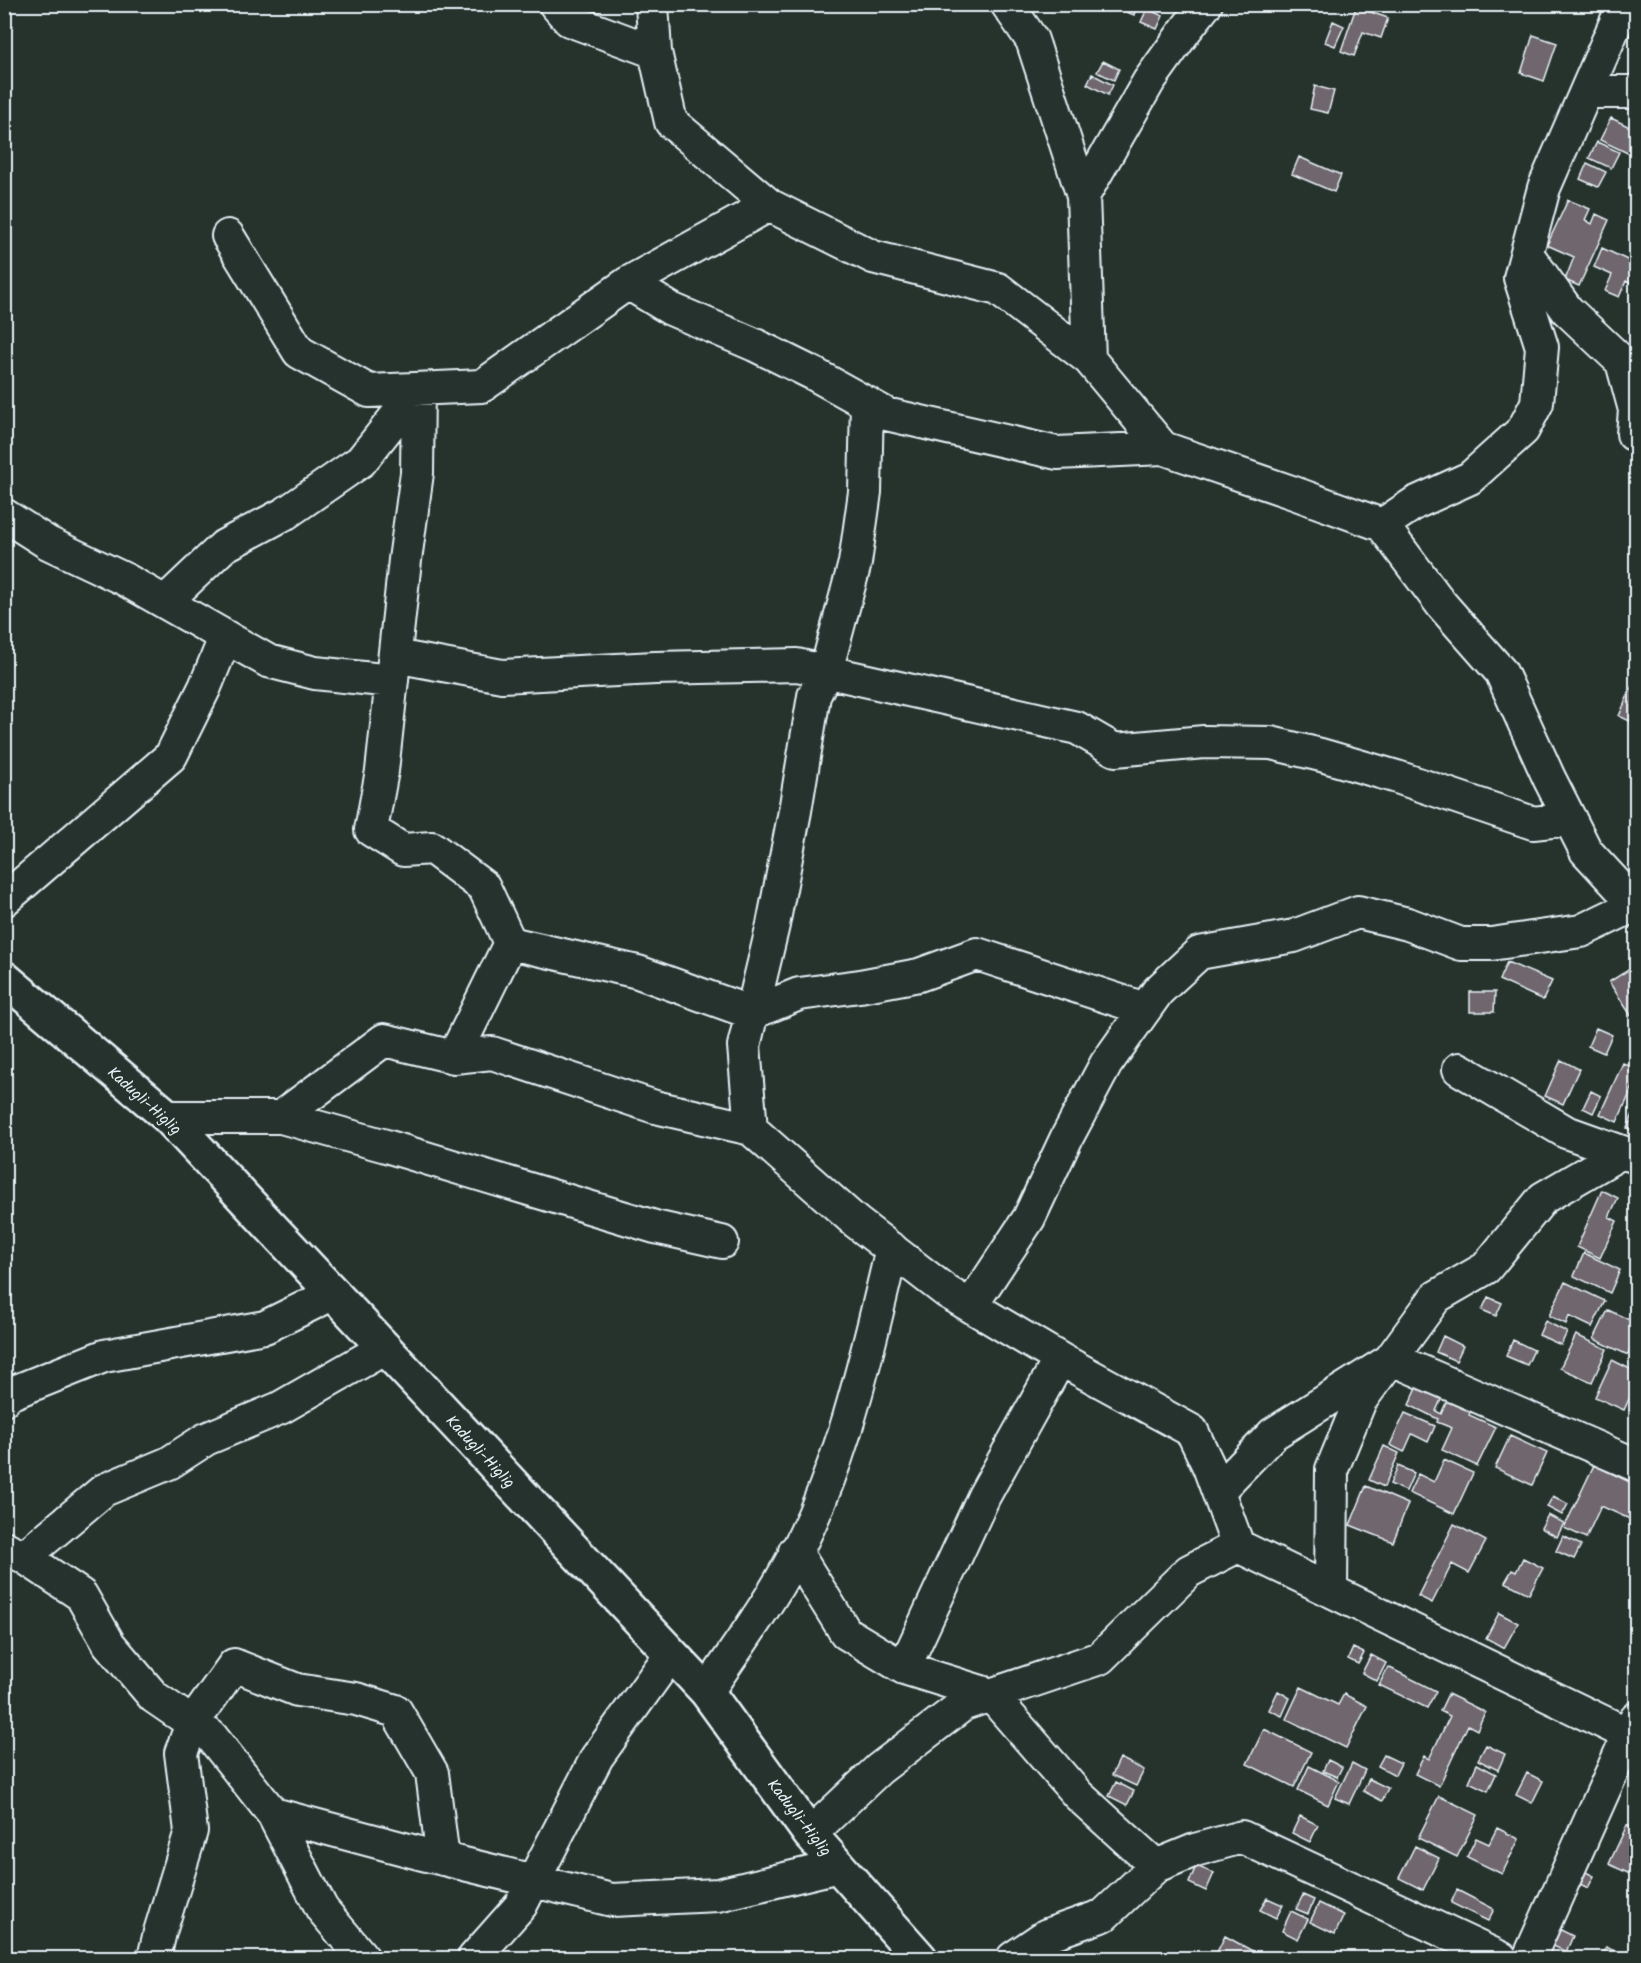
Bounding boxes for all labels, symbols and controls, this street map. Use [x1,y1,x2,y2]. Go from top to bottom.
street label: Kadugli-Higlig [101,1061,187,1141]
street label: Kadugli-Higlig [439,1410,521,1494]
street label: Kadugli-Higlig [760,1774,837,1862]

